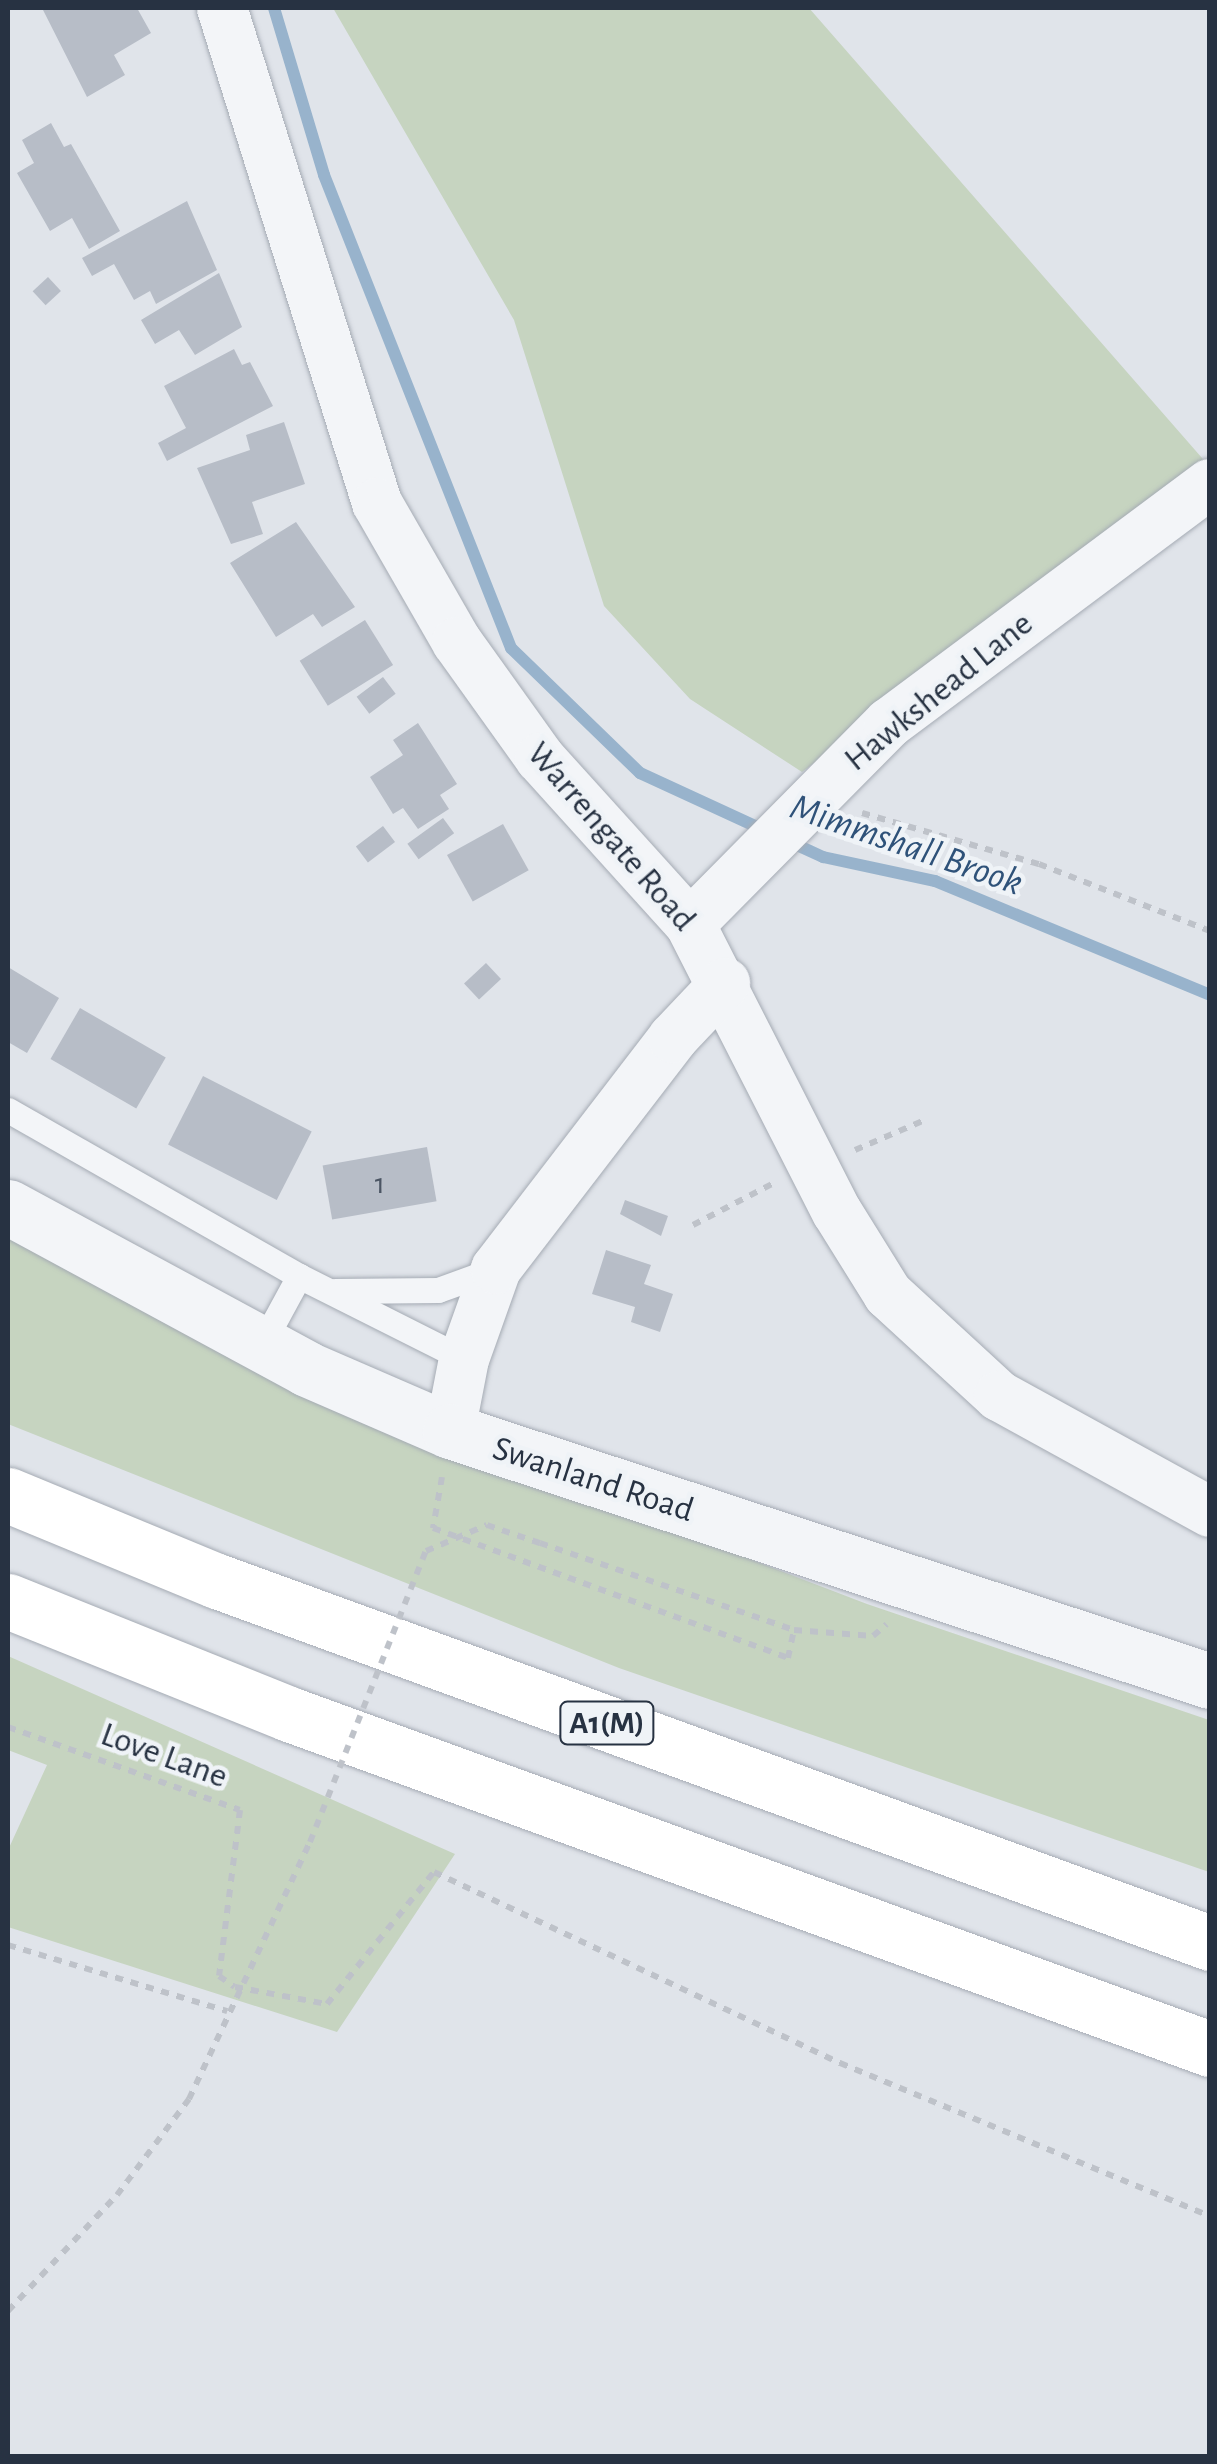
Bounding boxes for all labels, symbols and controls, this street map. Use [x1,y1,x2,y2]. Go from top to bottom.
street label: Hawkshead Lane [836,603,1042,781]
street label: Warrengate Road [517,734,705,940]
water label: Mimmshall Brook [784,785,1028,907]
house number: 1 [375,1166,385,1202]
street label: Swanland Road [487,1428,699,1532]
road number: A1(M) [557,1696,657,1750]
street label: Love Lane [95,1714,233,1798]

